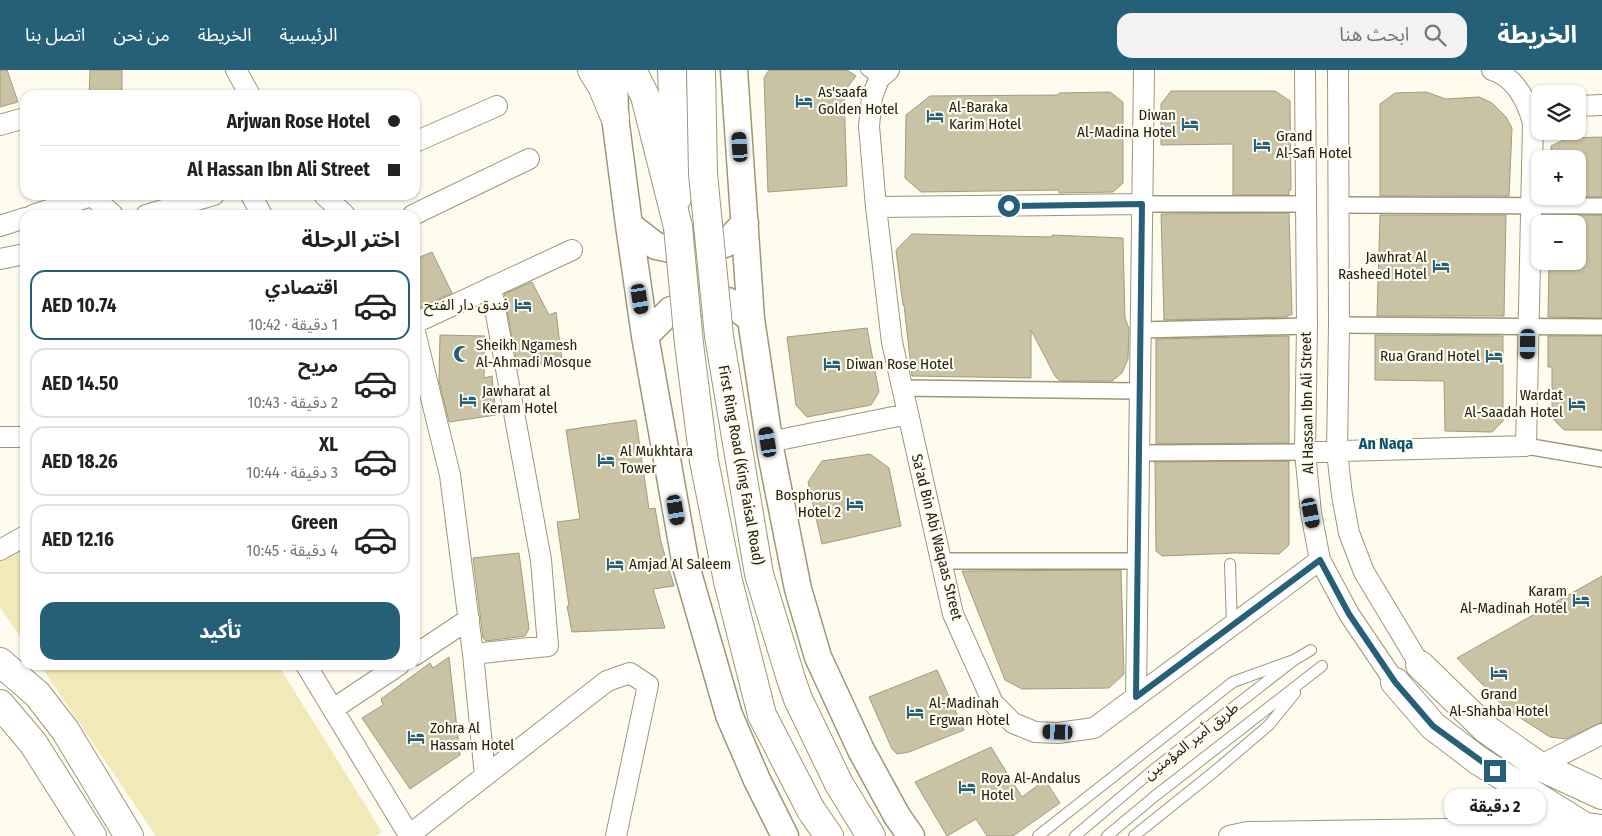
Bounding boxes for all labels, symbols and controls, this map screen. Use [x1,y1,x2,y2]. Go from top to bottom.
search box [1117,13,1467,58]
icon: search [1421,21,1449,49]
text: الخريطة [1497,21,1577,49]
text: ابحث هنا [1339,23,1409,46]
text: اتصل بنا [25,24,85,46]
text: من نحن [113,24,170,46]
text: الخريطة [198,24,252,46]
text: الرئيسية [280,24,337,46]
place label: As'saafa Golden Hotel [818,83,898,118]
map controls [1531,85,1586,270]
button: layers [1531,85,1586,140]
hotel icon: As'saafa Golden Hotel [794,91,814,111]
place label: Al-Baraka Karim Hotel [949,98,1021,133]
hotel icon: Al-Baraka Karim Hotel [925,106,945,126]
place label: Diwan Al-Madina Hotel [1077,106,1176,141]
text: Arjwan Rose Hotel [227,110,370,133]
hotel icon: Diwan Al-Madina Hotel [1180,114,1200,134]
place label: Grand Al-Safi Hotel [1276,127,1352,162]
car [731,132,748,162]
hotel icon: Grand Al-Safi Hotel [1252,135,1272,155]
button: + [1531,150,1586,205]
text: Al Hassan Ibn Ali Street [187,158,370,181]
route start [998,195,1020,217]
button: − [1531,215,1586,270]
text: اختر الرحلة [301,226,400,253]
place label: Jawhrat Al Rasheed Hotel [1338,248,1427,283]
hotel icon: Jawhrat Al Rasheed Hotel [1431,256,1451,276]
text: اقتصادي [265,276,338,299]
icon: car [353,283,398,328]
car [630,283,649,315]
text: AED 10.74 [42,294,117,317]
hotel icon: فندق دار الفتح [513,295,533,315]
place label: فندق دار الفتح [424,296,509,317]
text: 1 دقيقة · 10:42 [248,315,338,334]
car [1520,329,1535,359]
street label: Al Hassan Ibn Ali Street [1297,332,1317,474]
place label: Sheikh Ngamesh Al-Ahmadi Mosque [476,336,591,371]
mosque icon: Sheikh Ngamesh Al-Ahmadi Mosque [452,344,472,364]
hotel icon: Rua Grand Hotel [1484,346,1504,366]
place label: Rua Grand Hotel [1380,347,1480,365]
text: مريح [298,354,338,377]
hotel icon: Diwan Rose Hotel [822,354,842,374]
place label: Diwan Rose Hotel [846,355,953,373]
icon: car [353,361,398,406]
street label: First Ring Road (King Faisal Road) [715,364,767,566]
text: AED 14.50 [42,372,119,395]
place label: Jawharat al Keram Hotel [482,382,557,417]
place label: Wardat Al-Saadah Hotel [1464,386,1563,421]
hotel icon: Jawharat al Keram Hotel [458,390,478,410]
text: 2 دقيقة · 10:43 [247,393,338,412]
hotel icon: Wardat Al-Saadah Hotel [1567,394,1587,414]
car [758,426,777,458]
text: XL [319,433,338,456]
district label: An Naqa [1358,434,1413,453]
icon: car [353,439,398,484]
place label: Al Mukhtara Tower [620,442,693,477]
text: AED 18.26 [42,450,118,473]
hotel icon: Al Mukhtara Tower [596,450,616,470]
street label: Sa'ad Bin Abi Waqaas Street [908,452,966,622]
text: 3 دقيقة · 10:44 [246,463,338,482]
place label: Bosphorus Hotel 2 [775,486,841,521]
car [666,494,685,526]
hotel icon: Bosphorus Hotel 2 [845,494,865,514]
car [1300,497,1321,529]
text: Green [291,511,338,534]
icon: car [353,517,398,562]
text: AED 12.16 [42,528,114,551]
text: 4 دقيقة · 10:45 [246,541,338,560]
hotel icon: Amjad Al Saleem [605,554,625,574]
place label: Amjad Al Saleem [629,555,731,573]
place label: Karam Al-Madinah Hotel [1460,582,1567,617]
hotel icon: Karam Al-Madinah Hotel [1571,590,1591,610]
button: تأكيد [40,602,400,660]
hotel icon: Grand Al-Shahba Hotel [1489,663,1509,683]
place label: Grand Al-Shahba Hotel [1450,685,1549,720]
place label: Al-Madinah Ergwan Hotel [929,694,1009,729]
street label: طريق أمير المؤمنين [1140,698,1242,784]
hotel icon: Al-Madinah Ergwan Hotel [905,702,925,722]
place label: Zohra Al Hassam Hotel [430,719,514,754]
car [1042,724,1073,740]
hotel icon: Zohra Al Hassam Hotel [406,727,426,747]
route end [1484,760,1506,782]
place label: Roya Al-Andalus Hotel [981,769,1080,804]
hotel icon: Roya Al-Andalus Hotel [957,777,977,797]
callout: 2 دقيقة [1444,788,1546,824]
text: 2 دقيقة [1469,797,1521,816]

